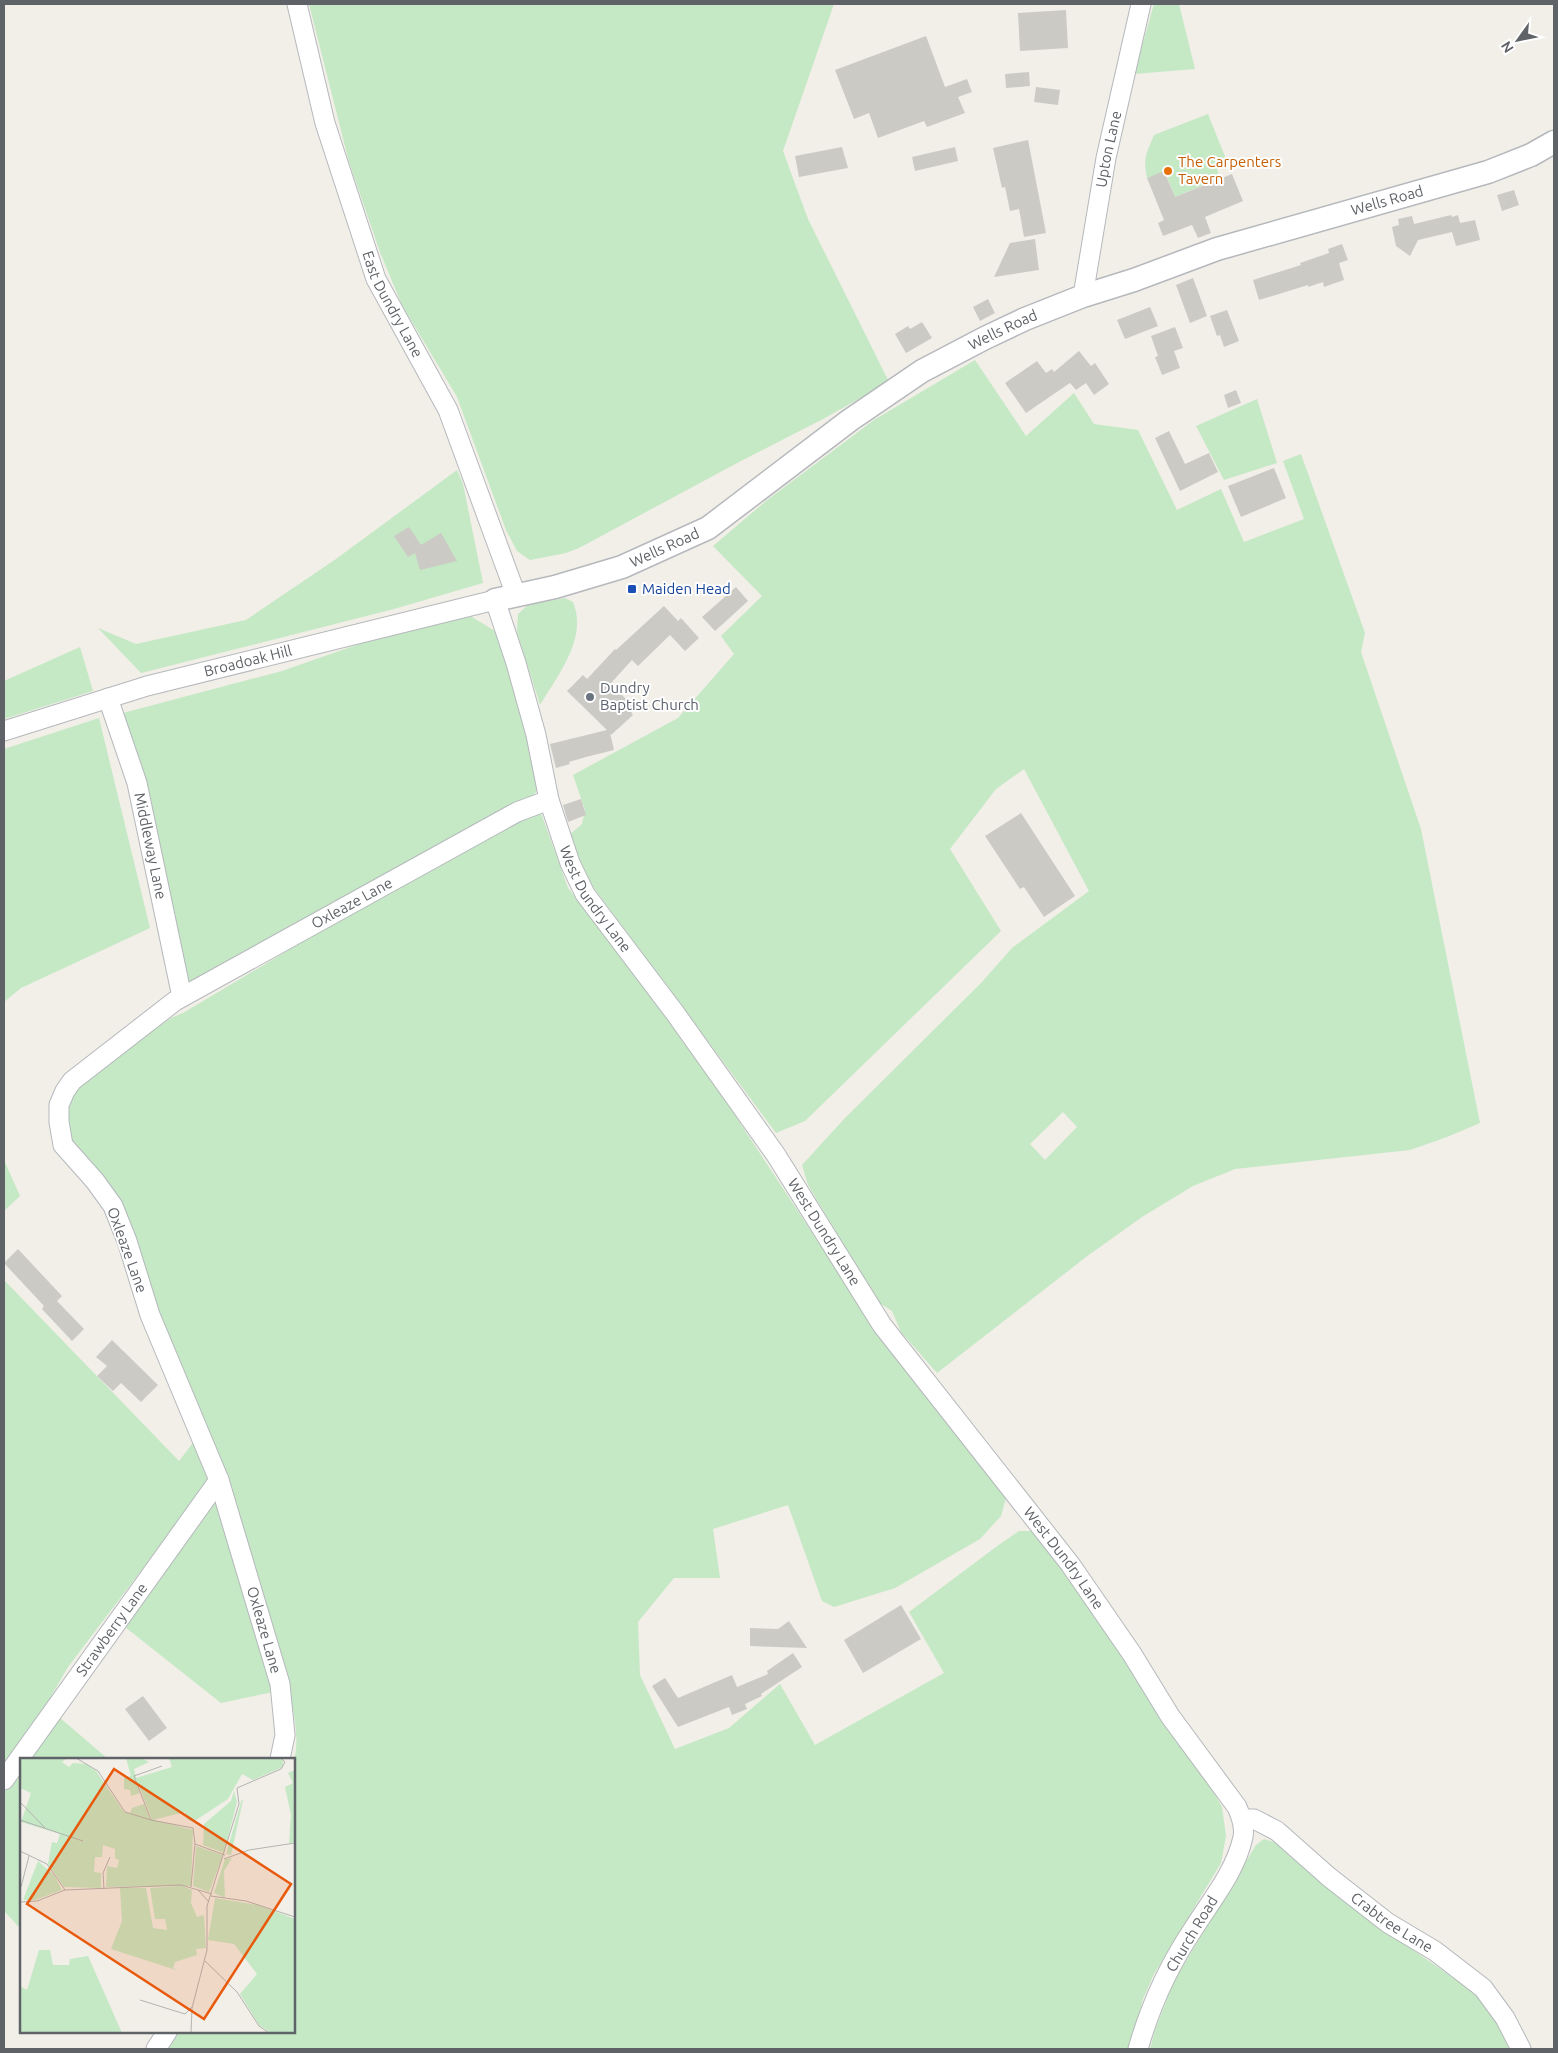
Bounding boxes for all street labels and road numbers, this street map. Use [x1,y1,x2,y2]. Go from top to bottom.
street label: Upton Lane [1092,109,1124,189]
street label: Wells Road [1349,182,1425,219]
street label: East Dundry Lane [359,249,426,360]
street label: Wells Road [965,306,1040,353]
street label: Wells Road [627,524,702,570]
street label: Broadoak Hill [202,641,294,680]
street label: Middleway Lane [131,791,170,901]
street label: West Dundry Lane [557,843,635,955]
street label: Oxleaze Lane [308,874,395,932]
street label: West Dundry Lane [785,1175,864,1289]
street label: Oxleaze Lane [104,1205,151,1295]
street label: West Dundry Lane [1020,1503,1108,1612]
street label: Strawberry Lane [72,1579,150,1679]
street label: Oxleaze Lane [244,1584,285,1675]
street label: Crabtree Lane [1348,1888,1436,1956]
street label: Church Road [1162,1893,1221,1975]

